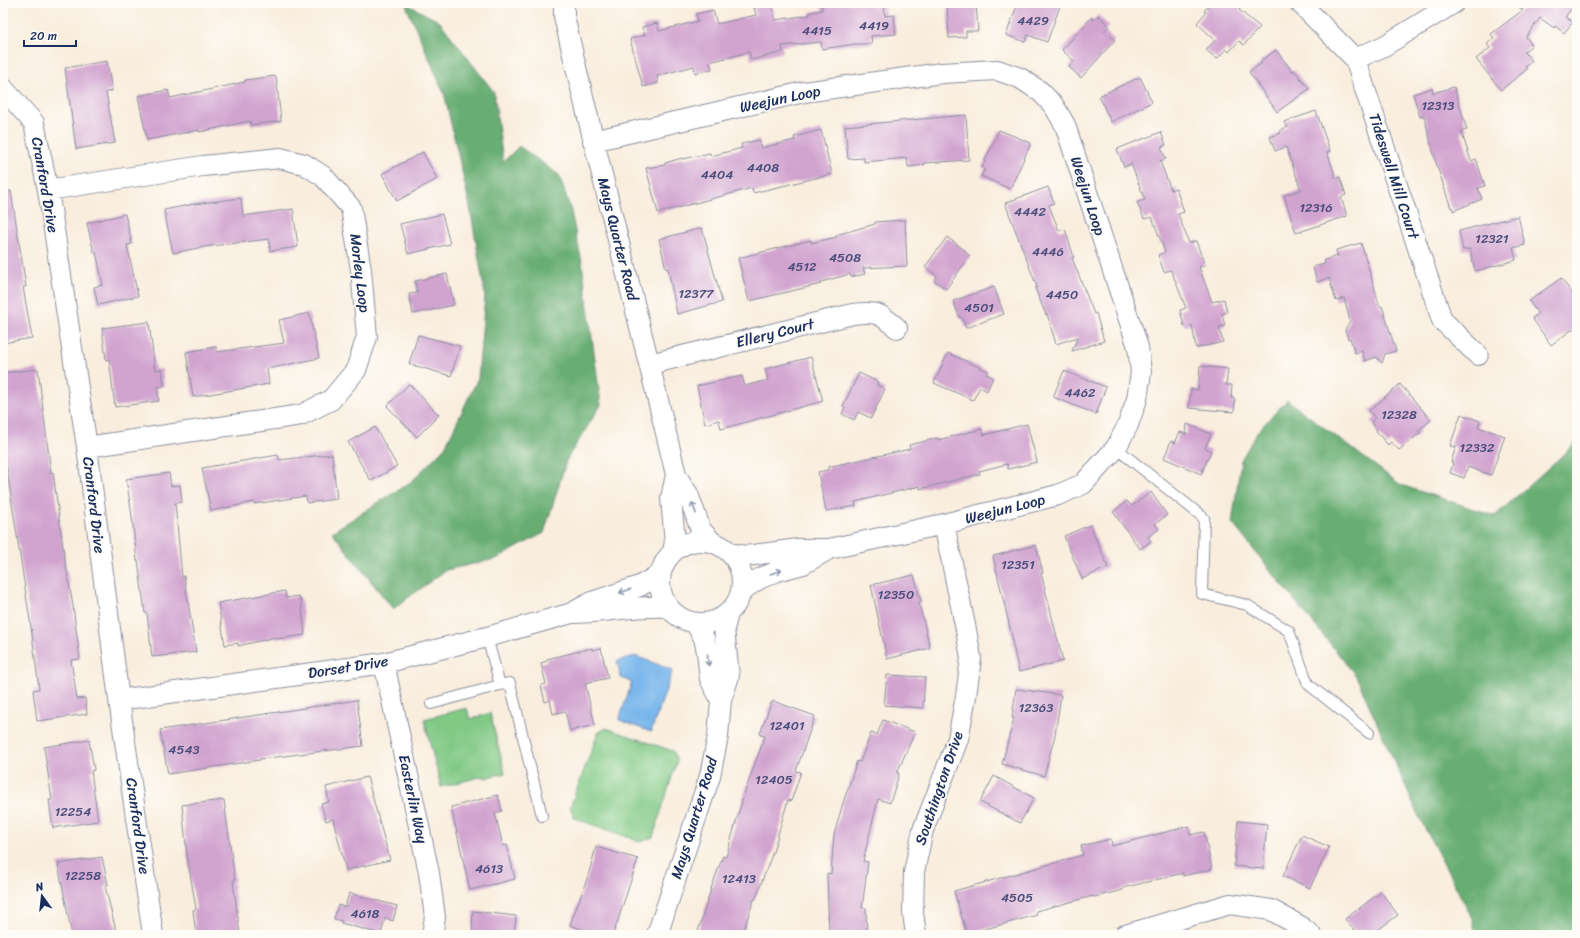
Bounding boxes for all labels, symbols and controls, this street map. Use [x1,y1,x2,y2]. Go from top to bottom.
house number: 4429 [1017,9,1049,32]
house number: 4419 [859,14,889,37]
house number: 4415 [802,19,832,42]
scale bar [24,22,76,48]
text: 20 m [30,25,57,47]
street label: Weejun Loop [737,78,823,120]
house number: 12313 [1422,94,1454,117]
street label: Tideswell Mill Court [1361,110,1427,243]
street label: Cranford Drive [24,135,66,235]
street label: Weejun Loop [1063,153,1113,239]
house number: 4408 [747,156,779,179]
house number: 4404 [701,163,733,186]
street label: Mays Quarter Road [590,175,646,304]
house number: 12316 [1299,196,1333,219]
house number: 4442 [1014,200,1046,223]
house number: 12321 [1475,227,1509,250]
street label: Morley Loop [342,232,378,314]
house number: 4446 [1032,240,1064,263]
house number: 4508 [829,246,861,269]
house number: 4512 [787,255,817,278]
house number: 12377 [678,282,715,305]
house number: 4450 [1046,283,1078,306]
house number: 4501 [964,296,994,319]
street label: Ellery Court [733,311,818,355]
house number: 4462 [1064,381,1096,404]
house number: 12328 [1381,403,1417,426]
house number: 12332 [1460,436,1495,459]
street label: Cranford Drive [75,455,113,555]
street label: Weejun Loop [962,486,1048,532]
one-way arrow [689,503,697,515]
house number: 12351 [1001,553,1035,576]
one-way arrow [769,568,782,575]
house number: 12350 [878,583,914,606]
one-way arrow [618,588,631,595]
street label: Dorset Drive [306,648,390,686]
one-way arrow [705,653,712,666]
house number: 12363 [1019,696,1053,719]
house number: 12401 [770,714,805,737]
street label: Southington Drive [907,727,971,849]
house number: 4543 [168,738,200,761]
street label: Easterlin Way [391,752,435,846]
street label: Mays Quarter Road [663,753,725,882]
house number: 12405 [755,768,793,791]
street label: Cranford Drive [118,776,158,876]
house number: 12254 [55,800,91,823]
house number: 4613 [475,857,503,880]
house number: 12258 [65,864,101,887]
house number: 12413 [722,867,756,890]
north arrow [22,876,62,916]
text: N [32,877,46,897]
house number: 4505 [1001,886,1033,909]
house number: 4618 [351,902,380,925]

